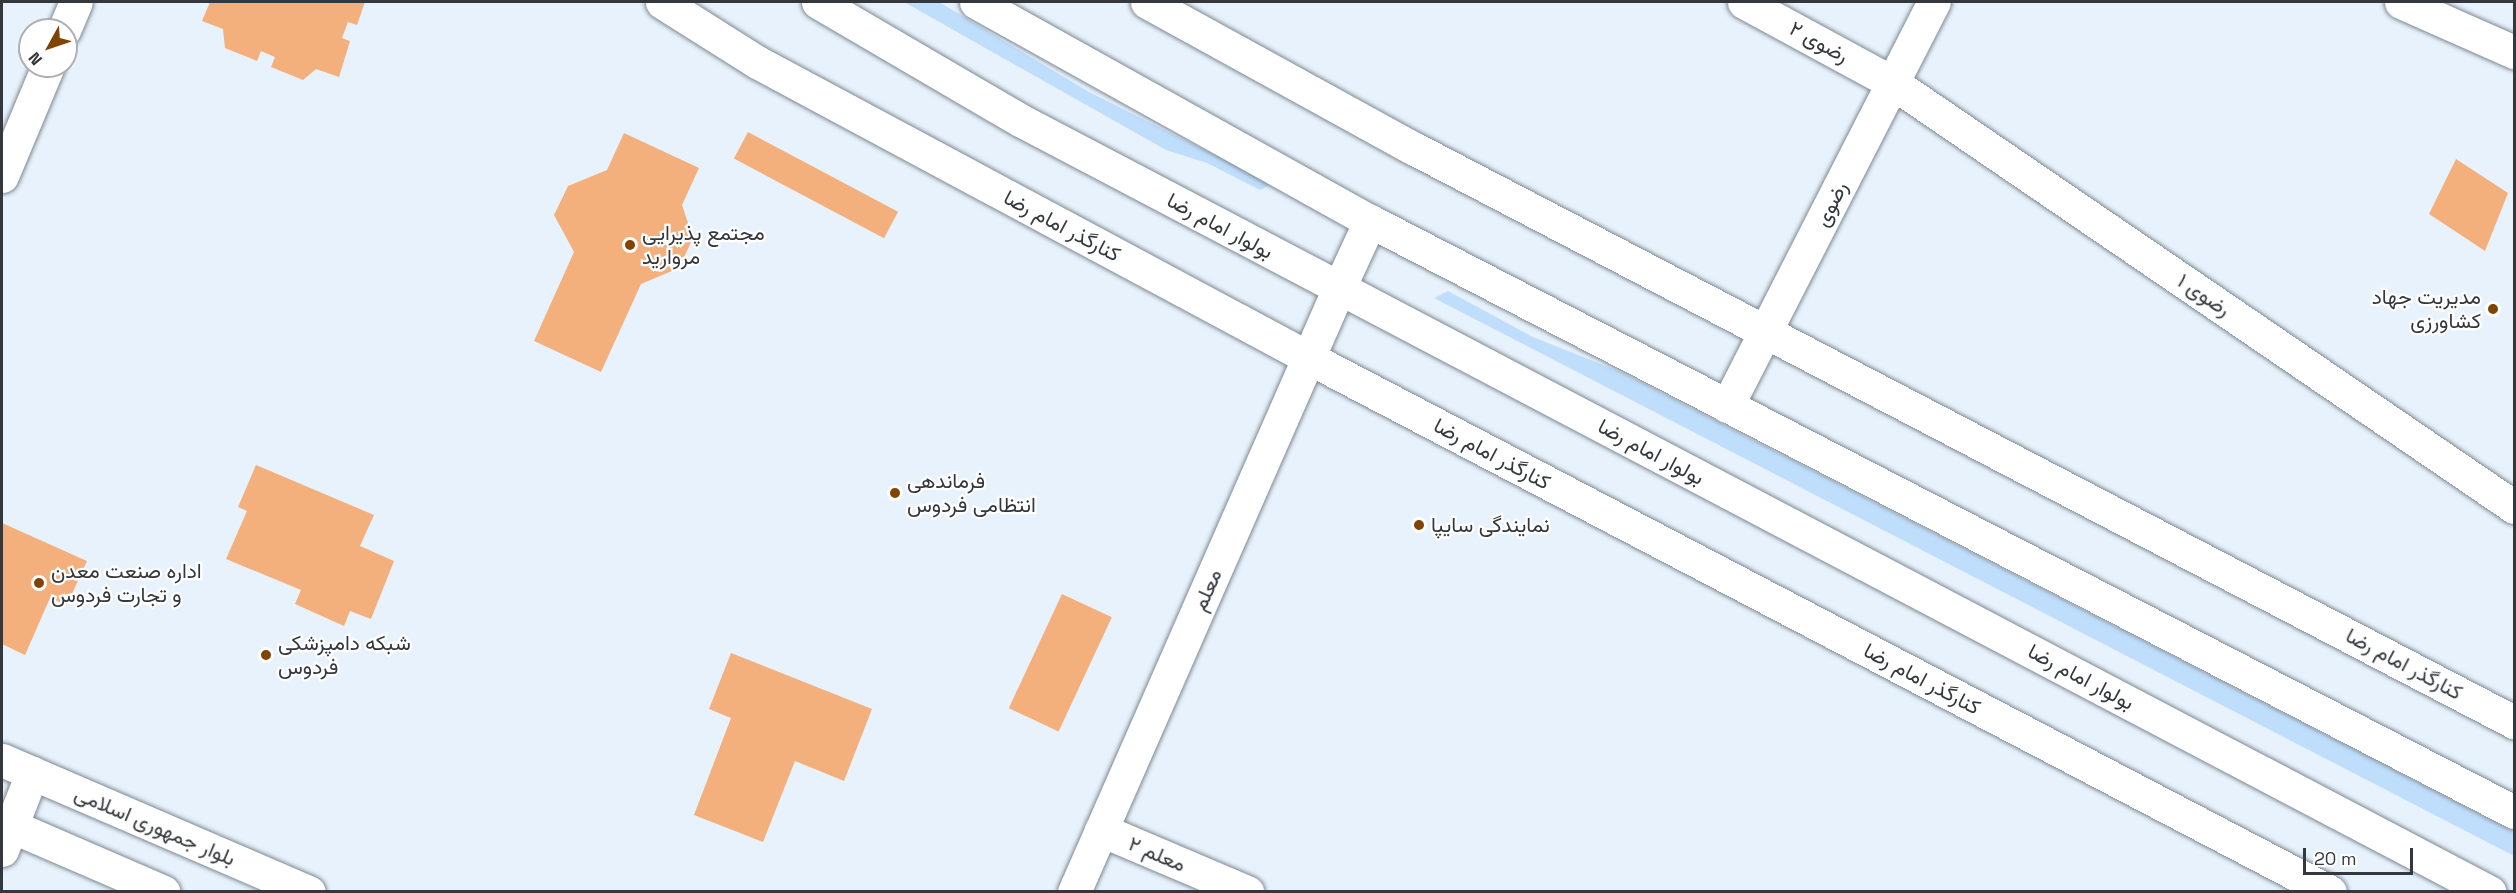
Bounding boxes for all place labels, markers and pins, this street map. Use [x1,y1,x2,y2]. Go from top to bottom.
place label: مجتمع پذیرایی مروارید [642,220,765,270]
marker: مجتمع پذیرایی مروارید [623,238,637,252]
place label: مدیریت جهاد کشاورزی [2372,284,2481,334]
marker: مدیریت جهاد کشاورزی [2486,302,2500,316]
place label: فرماندهی انتظامی فردوس [907,468,1036,518]
marker: فرماندهی انتظامی فردوس [888,486,902,500]
place label: نمایندگی سایپا [1431,512,1550,538]
marker: نمایندگی سایپا [1412,518,1426,532]
place label: اداره صنعت معدن و تجارت فردوس [51,558,202,608]
marker: اداره صنعت معدن و تجارت فردوس [32,576,46,590]
place label: شبکه دامپزشکی فردوس [278,630,411,680]
marker: شبکه دامپزشکی فردوس [259,648,273,662]

